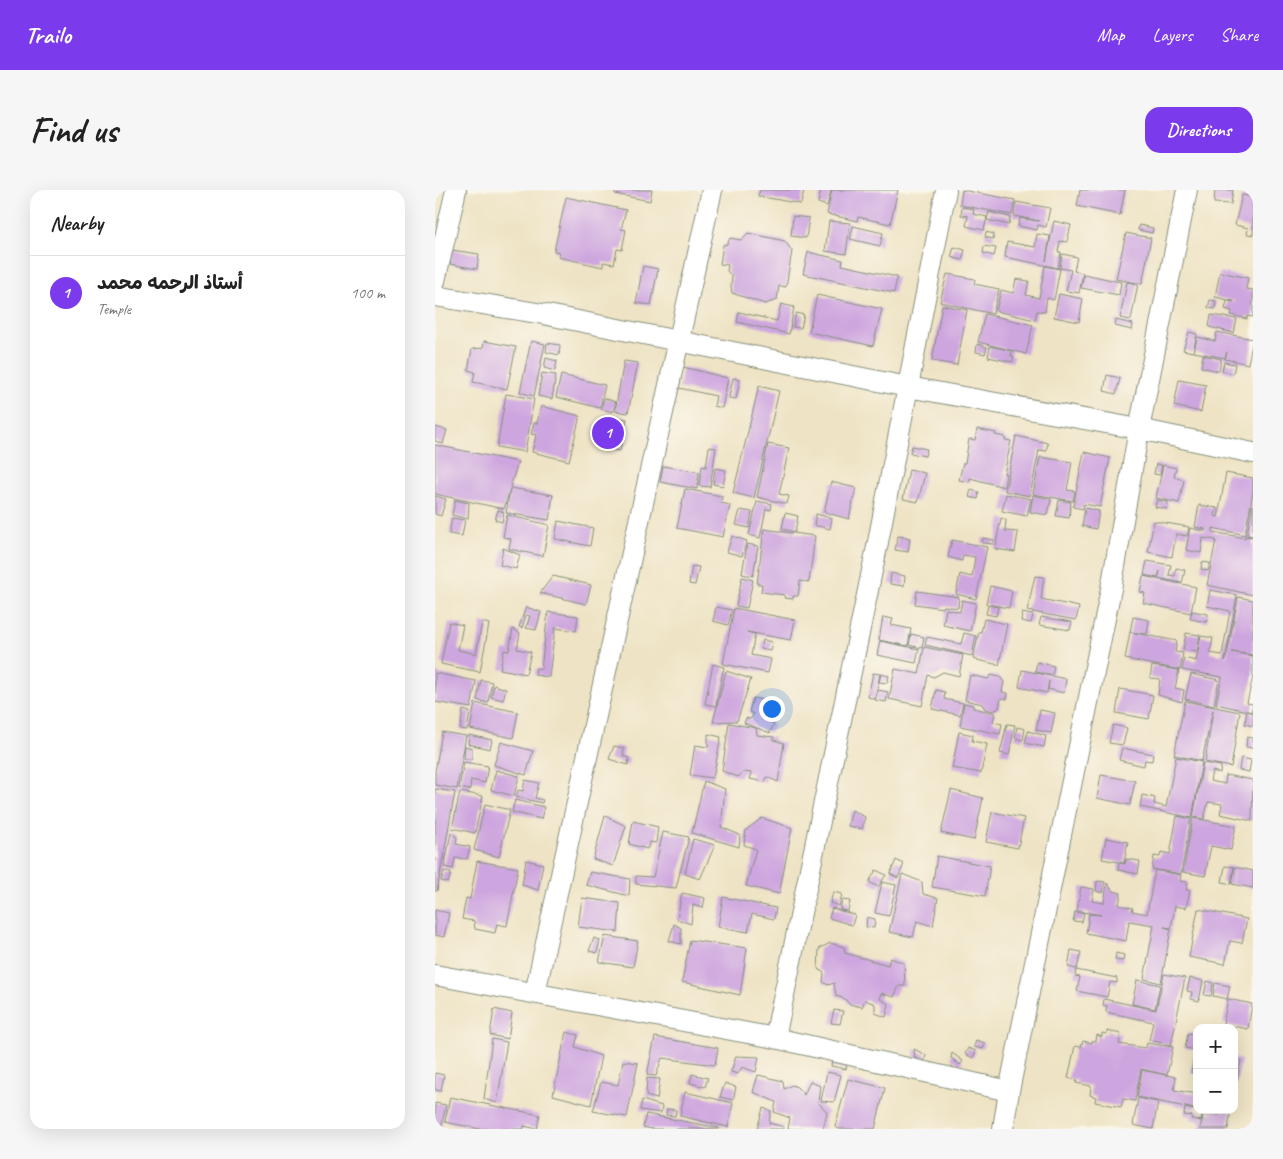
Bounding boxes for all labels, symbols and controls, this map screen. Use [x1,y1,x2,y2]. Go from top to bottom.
text: Trailo [25,20,71,50]
text: Map [1097,24,1125,46]
text: Layers [1153,24,1192,46]
text: Share [1220,24,1258,46]
button: Directions [1145,107,1253,153]
text: Find us [30,108,117,153]
text: Nearby [50,210,103,236]
text: أستاذ الرحمه محمد [97,271,243,295]
text: 1 [62,283,70,303]
text: 100 m [351,283,385,303]
text: Temple [97,299,131,319]
pin: 1 [592,414,624,452]
your location [759,696,785,722]
map controls [1193,1024,1238,1114]
button: + [1193,1024,1238,1069]
button: − [1193,1069,1238,1114]

